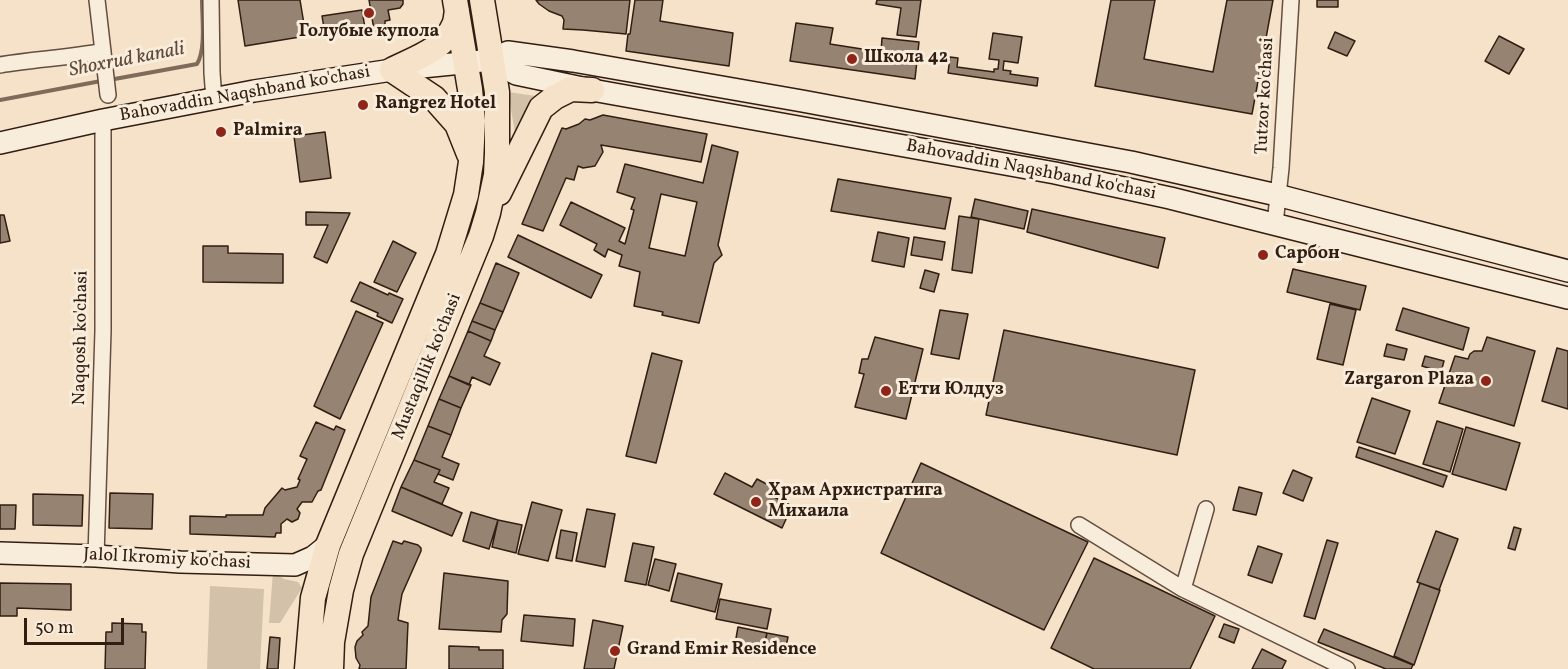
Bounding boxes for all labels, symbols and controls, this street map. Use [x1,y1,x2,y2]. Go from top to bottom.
marker: Голубые купола [362,6,376,20]
place label: Голубые купола [299,22,439,44]
street label: Tutzor ko'chasi [1252,37,1280,155]
water label: Shoxrud kanali [67,38,187,84]
place label: Школа 42 [864,48,948,70]
marker: Школа 42 [845,52,859,66]
street label: Bahovaddin Naqshband ko'chasi [118,62,372,128]
place label: Rangrez Hotel [375,94,496,116]
marker: Rangrez Hotel [356,98,370,112]
place label: Palmira [233,121,303,143]
marker: Palmira [214,125,228,139]
street label: Bahovaddin Naqshband ko'chasi [904,136,1158,206]
place label: Сарбон [1275,244,1340,266]
marker: Сарбон [1256,248,1270,262]
street label: Naqqosh ko'chasi [70,270,94,406]
street label: Mustaqillik ko'chasi [389,291,467,443]
place label: Zargaron Plaza [1344,370,1474,392]
marker: Zargaron Plaza [1479,374,1493,388]
place label: Етти Юлдуз [898,380,1004,402]
marker: Етти Юлдуз [879,384,893,398]
place label: Храм Архистратига Михаила [768,481,943,524]
marker: Храм Архистратига Михаила [749,495,763,509]
street label: Jalol Ikromiy ko'chasi [82,545,252,575]
scale bar [27,606,128,644]
text: 50 m [35,616,74,641]
place label: Grand Emir Residence [627,640,817,662]
marker: Grand Emir Residence [608,644,622,658]

